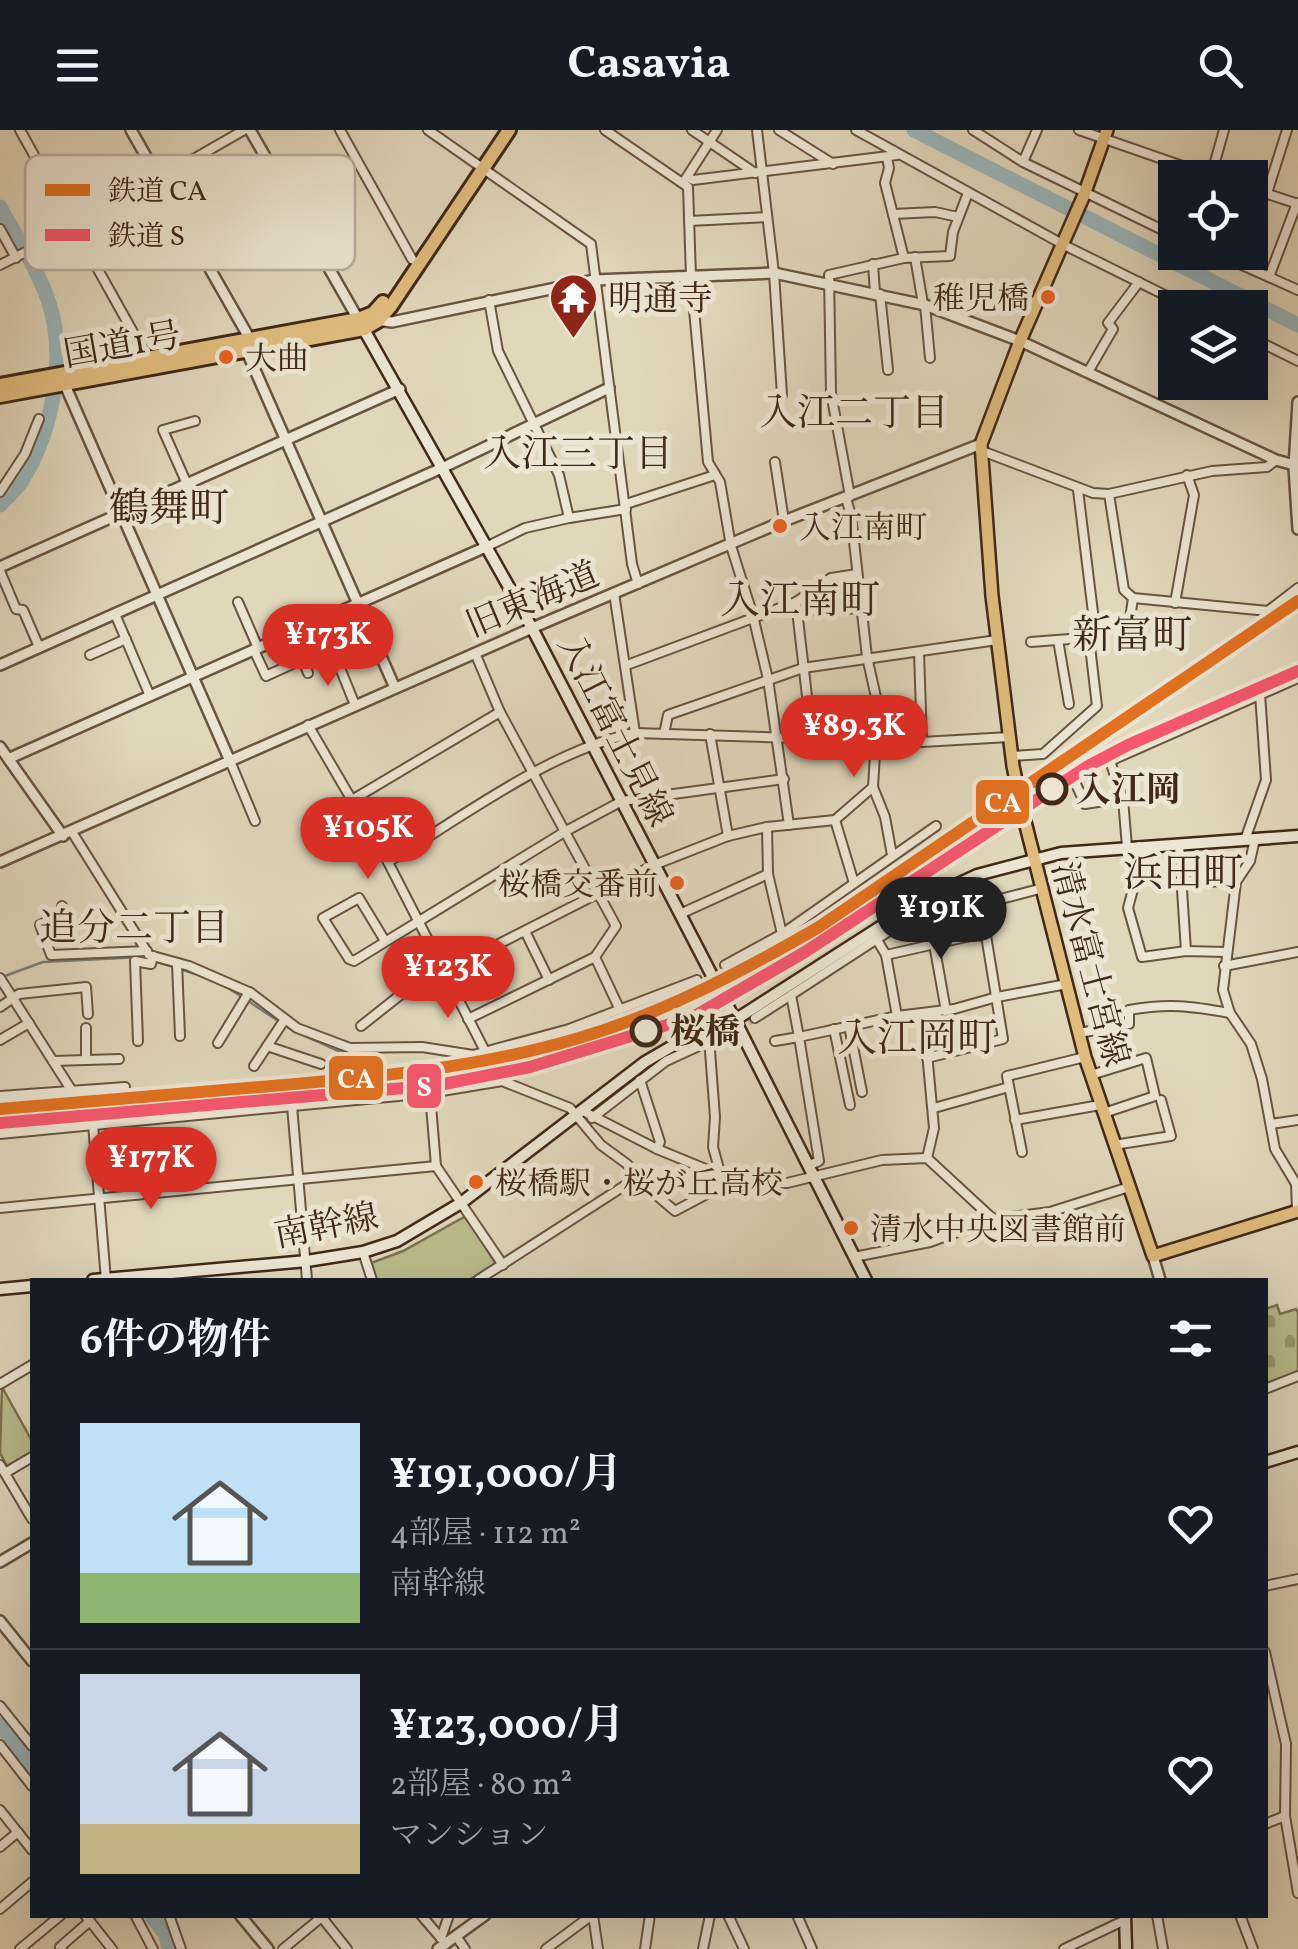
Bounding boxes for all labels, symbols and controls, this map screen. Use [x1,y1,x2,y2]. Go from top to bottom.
text: Casavia [567,34,731,97]
icon: menu [50,38,105,93]
icon: search [1193,38,1248,93]
legend [25,155,355,270]
map controls [1158,160,1268,400]
button: locate [1158,160,1268,270]
text: 鉄道 CA [108,173,207,212]
text: 鉄道 S [108,218,185,257]
temple icon: 明通寺 [547,272,599,340]
place label: 明通寺 [608,277,713,325]
place label: 稚児橋 [933,279,1029,323]
marker: 稚児橋 [1038,287,1058,307]
button: layers [1158,290,1268,400]
street label: 国道1号 [60,313,185,381]
place label: 大曲 [245,339,309,383]
marker: 大曲 [216,347,236,367]
district label: 入江二丁目 [759,389,949,442]
district label: 入江三丁目 [483,430,673,483]
district label: 鶴舞町 [109,483,229,539]
place label: 入江南町 [799,508,927,552]
marker: 入江南町 [770,516,790,536]
street label: 旧東海道 [459,552,607,651]
district label: 入江南町 [720,575,880,631]
pin: ¥173K [258,604,398,689]
district label: 新富町 [1072,610,1192,666]
text: ¥173K [284,614,372,658]
street label: 入江富士見線 [544,627,682,836]
pin: ¥89.3K [773,695,935,780]
text: ¥89.3K [802,705,906,749]
place label: 入江岡 [1076,768,1181,816]
marker: 入江岡 [1037,774,1067,804]
line badge: CA [974,778,1031,826]
text: CA [984,785,1022,824]
pin: ¥105K [298,797,438,882]
text: ¥105K [322,807,414,851]
district label: 浜田町 [1123,848,1243,904]
street label: 清水富士宮線 [1038,857,1138,1072]
place label: 桜橋交番前 [498,865,658,909]
marker: 桜橋交番前 [667,873,687,893]
pin: ¥191K [871,877,1011,962]
text: ¥191K [898,887,984,931]
district label: 追分二丁目 [39,904,229,957]
pin: ¥123K [378,936,518,1021]
text: ¥123K [404,946,492,990]
place label: 桜橋 [670,1010,740,1058]
district label: 入江岡町 [837,1013,997,1069]
marker: 桜橋 [631,1016,661,1046]
line badge: CA [327,1054,385,1102]
text: CA [337,1061,375,1100]
line badge: S [405,1062,443,1110]
text: S [416,1069,432,1108]
pin: ¥177K [81,1127,221,1212]
text: ¥177K [108,1137,194,1181]
place label: 桜橋駅・桜が丘高校 [495,1164,783,1208]
marker: 桜橋駅・桜が丘高校 [466,1172,486,1192]
street label: 南幹線 [270,1194,383,1262]
place label: 清水中央図書館前 [870,1210,1126,1254]
marker: 清水中央図書館前 [841,1218,861,1238]
icon: filters [1163,1311,1218,1366]
text: 6件の物件 [80,1313,271,1372]
text: ¥191,000/月 [390,1447,622,1506]
icon: home [160,1463,280,1583]
icon: heart [1163,1496,1218,1551]
text: 4部屋 · 112 m² [390,1513,581,1557]
text: 南幹線 [390,1564,486,1608]
text: ¥123,000/月 [390,1698,625,1757]
icon: home [160,1714,280,1834]
icon: heart [1163,1747,1218,1802]
text: 2部屋 · 80 m² [390,1764,572,1808]
text: マンション [390,1815,549,1859]

